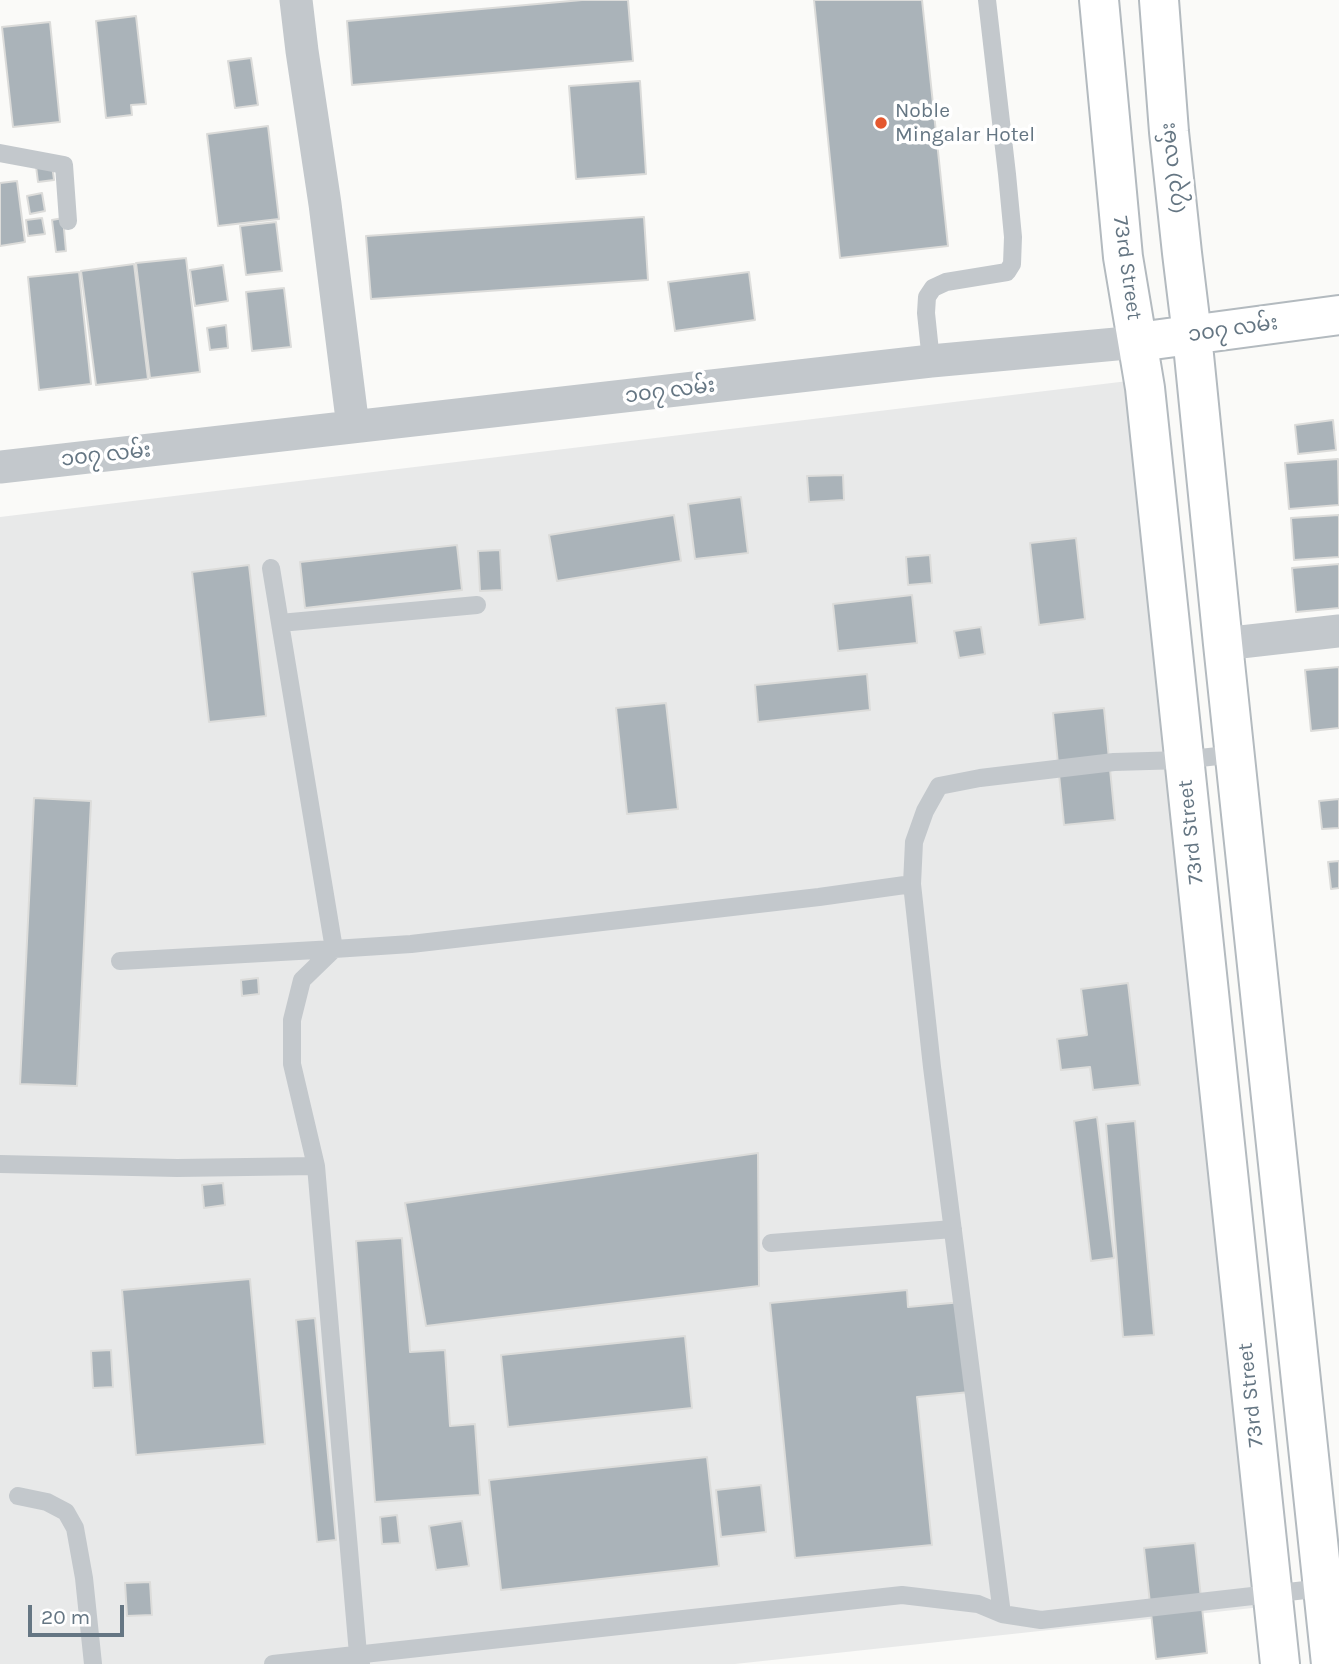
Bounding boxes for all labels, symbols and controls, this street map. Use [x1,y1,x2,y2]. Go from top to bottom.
place label: Noble Mingalar Hotel [895,98,1035,148]
marker: Noble Mingalar Hotel [873,115,889,131]
street label: (၇၃) လမ်း [1156,121,1190,215]
street label: 73rd Street [1107,214,1147,322]
street label: ၁၀၇ လမ်း [1186,310,1280,348]
street label: ၁၀၇ လမ်း [624,373,716,409]
street label: ၁၀၇ လမ်း [60,438,152,472]
street label: 73rd Street [1173,779,1209,885]
street label: 73rd Street [1233,1342,1269,1448]
scale bar [32,1590,128,1634]
text: 20 m [41,1605,90,1629]

